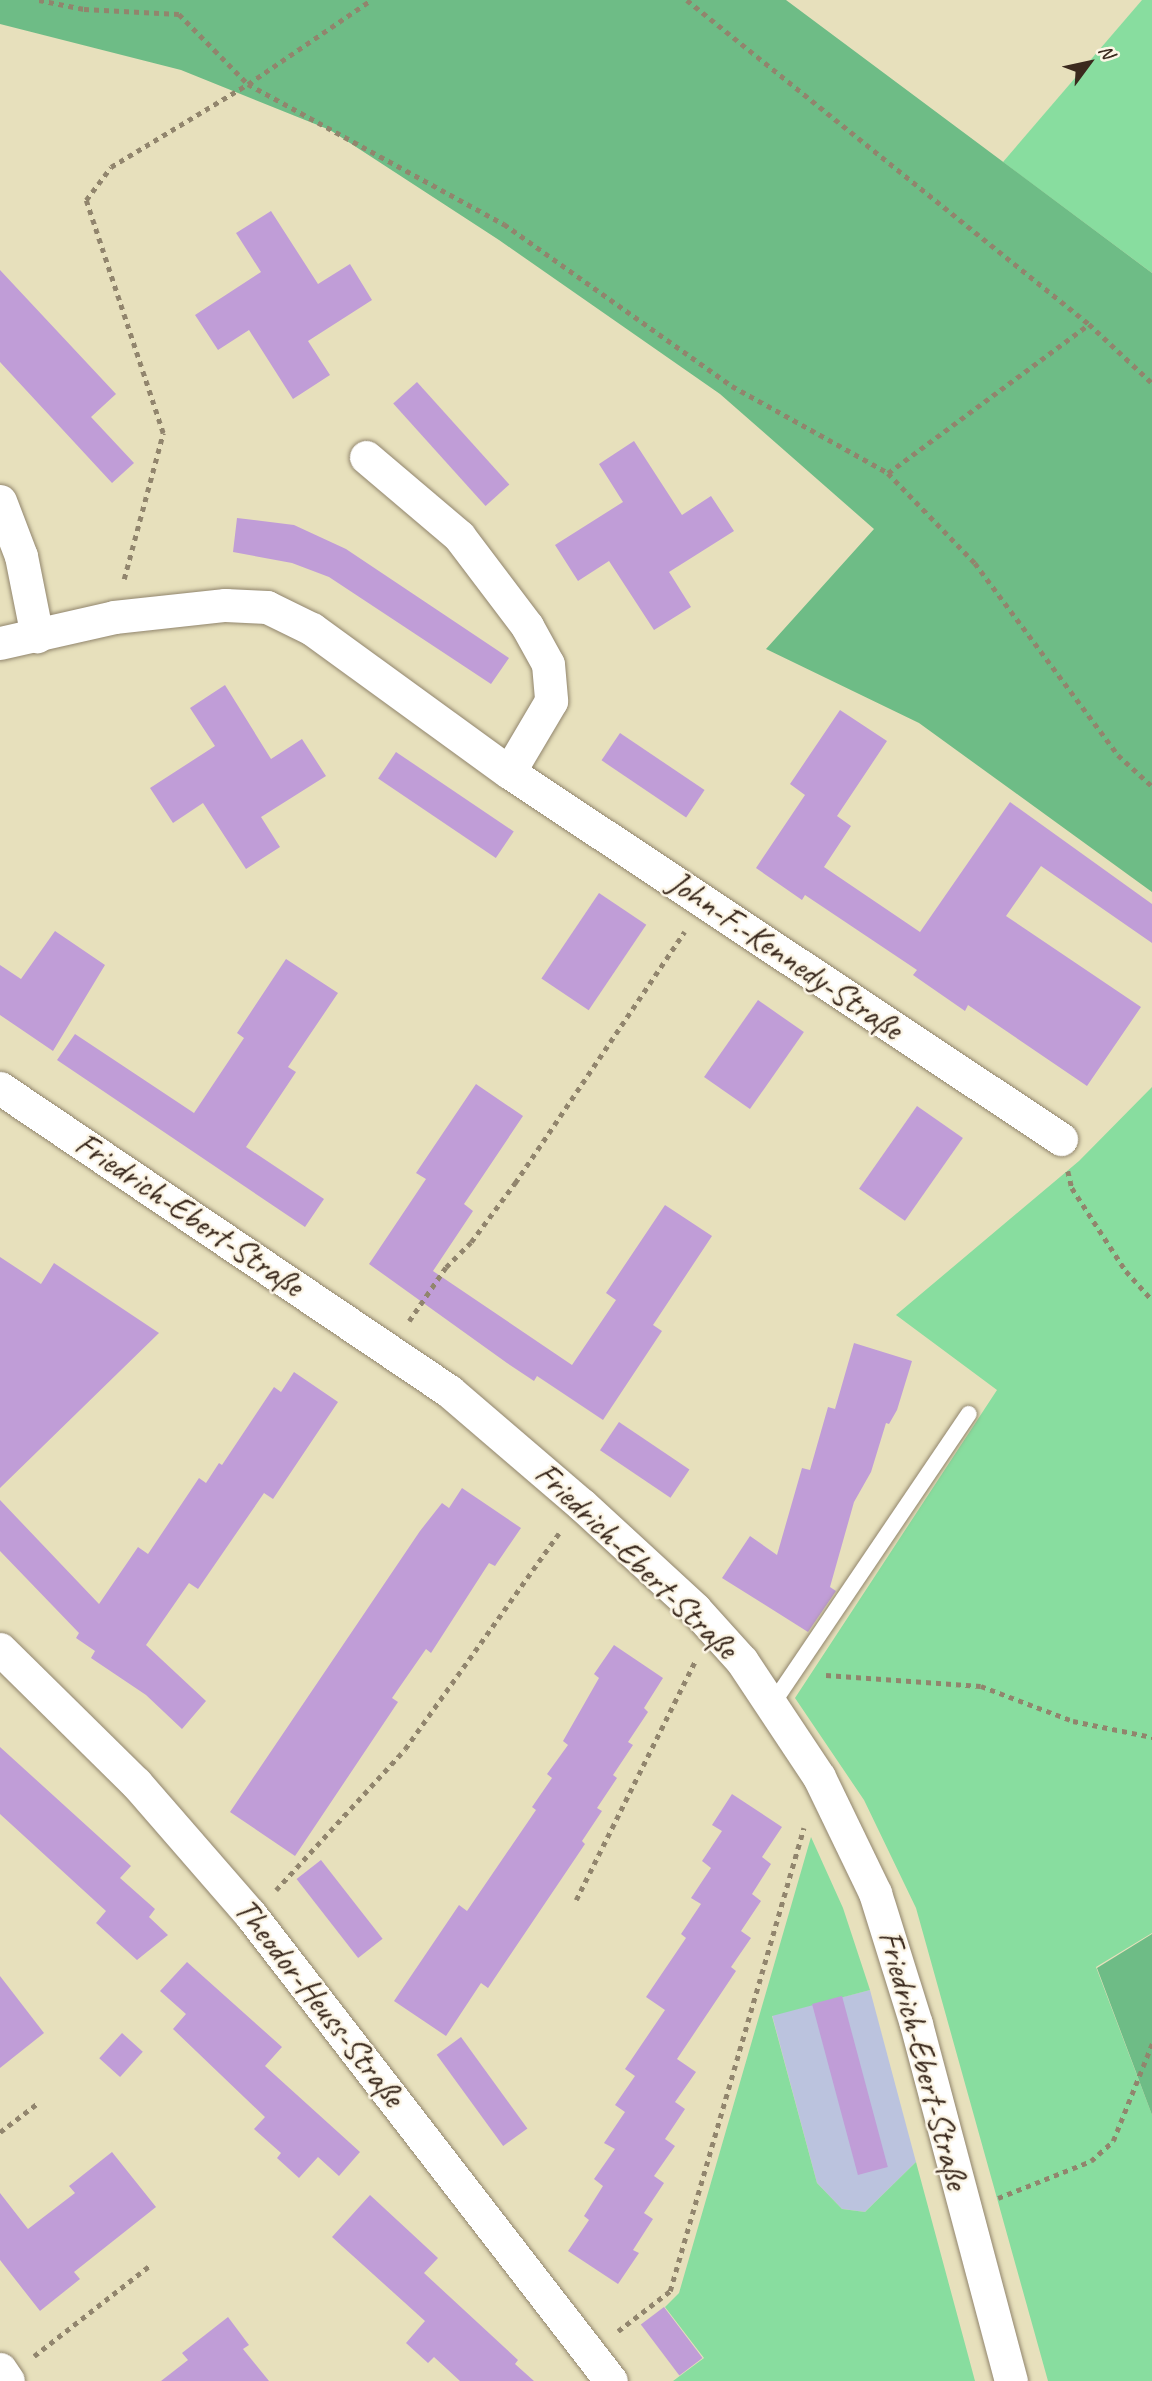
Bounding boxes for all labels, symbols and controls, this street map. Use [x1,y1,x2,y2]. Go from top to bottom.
north arrow [1054,28,1124,98]
text: N [1093,40,1120,63]
street label: John-F.-Kennedy-Straße [661,863,909,1049]
street label: Friedrich-Ebert-Straße [68,1124,310,1306]
street label: Friedrich-Ebert-Straße [527,1454,745,1668]
street label: Theodor-Heuss-Straße [225,1891,413,2115]
street label: Friedrich-Ebert-Straße [869,1926,977,2194]

